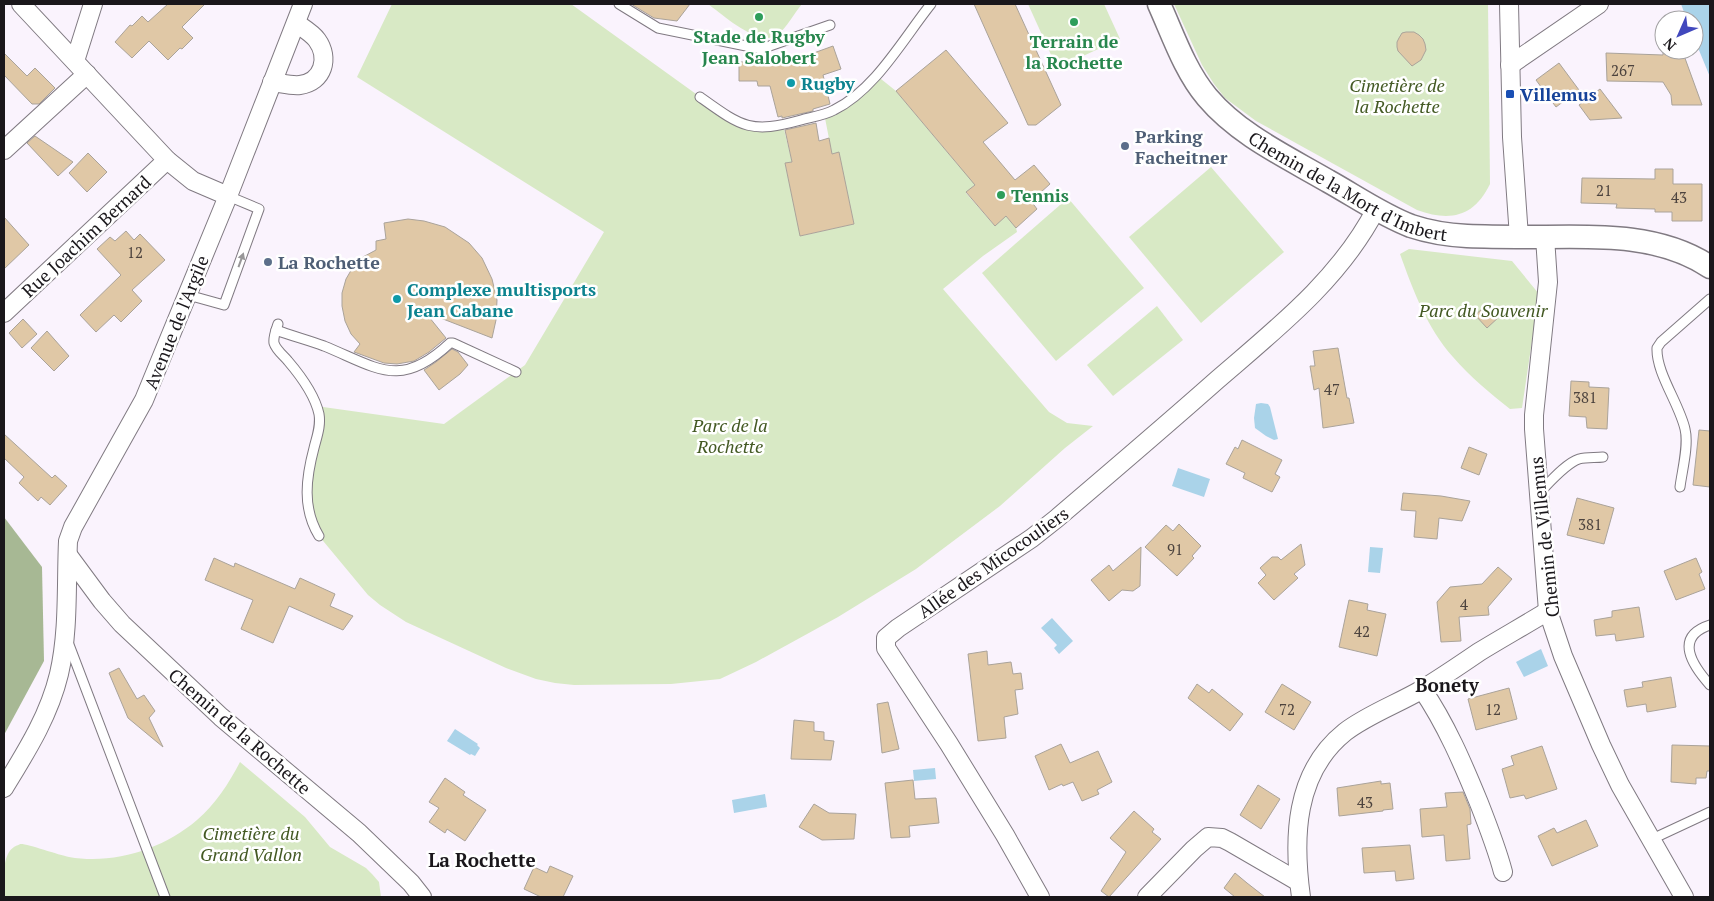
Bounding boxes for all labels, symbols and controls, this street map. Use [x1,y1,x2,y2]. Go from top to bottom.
north arrow [1654,10,1704,60]
marker: Stade de Rugby Jean Salobert [753,11,765,23]
marker: Terrain de la Rochette [1068,16,1080,28]
place label: Stade de Rugby Jean Salobert [693,24,825,69]
place label: Terrain de la Rochette [1025,29,1123,74]
text: N [1659,34,1680,55]
house number: 267 [1611,60,1635,80]
place label: Rugby [801,71,855,95]
park label: Cimetière de la Rochette [1349,73,1445,118]
marker: Rugby [785,77,797,89]
place label: Villemus [1520,82,1597,106]
marker: Villemus [1504,88,1516,100]
place label: Parking Facheitner [1135,124,1228,169]
street label: Chemin de la Mort d'Imbert [1244,125,1449,246]
marker: Parking Facheitner [1119,140,1131,152]
street label: Rue Joachim Bernard [16,170,156,302]
house number: 21 [1596,180,1612,200]
place label: Tennis [1011,183,1069,207]
house number: 43 [1671,187,1687,207]
marker: Tennis [995,189,1007,201]
house number: 12 [127,242,143,262]
place label: La Rochette [278,250,380,274]
street label: Avenue de l'Argile [138,251,214,393]
one-way arrow [238,252,245,267]
marker: La Rochette [262,256,274,268]
place label: Complexe multisports Jean Cabane [407,277,596,322]
marker: Complexe multisports Jean Cabane [391,293,403,305]
park label: Parc du Souvenir [1418,298,1548,322]
house number: 47 [1324,379,1340,399]
house number: 381 [1573,387,1597,407]
park label: Parc de la Rochette [691,413,768,458]
street label: Chemin de Villemus [1524,455,1564,619]
street label: Allée des Micocouliers [913,501,1073,623]
house number: 381 [1578,514,1602,534]
house number: 91 [1167,539,1183,559]
house number: 4 [1460,594,1468,614]
house number: 42 [1354,621,1370,641]
street label: Chemin de la Rochette [164,663,316,799]
district label: Bonety [1415,672,1480,697]
house number: 72 [1279,699,1295,719]
house number: 12 [1485,699,1501,719]
house number: 43 [1357,792,1373,812]
park label: Cimetière du Grand Vallon [200,821,302,866]
district label: La Rochette [428,847,536,872]

